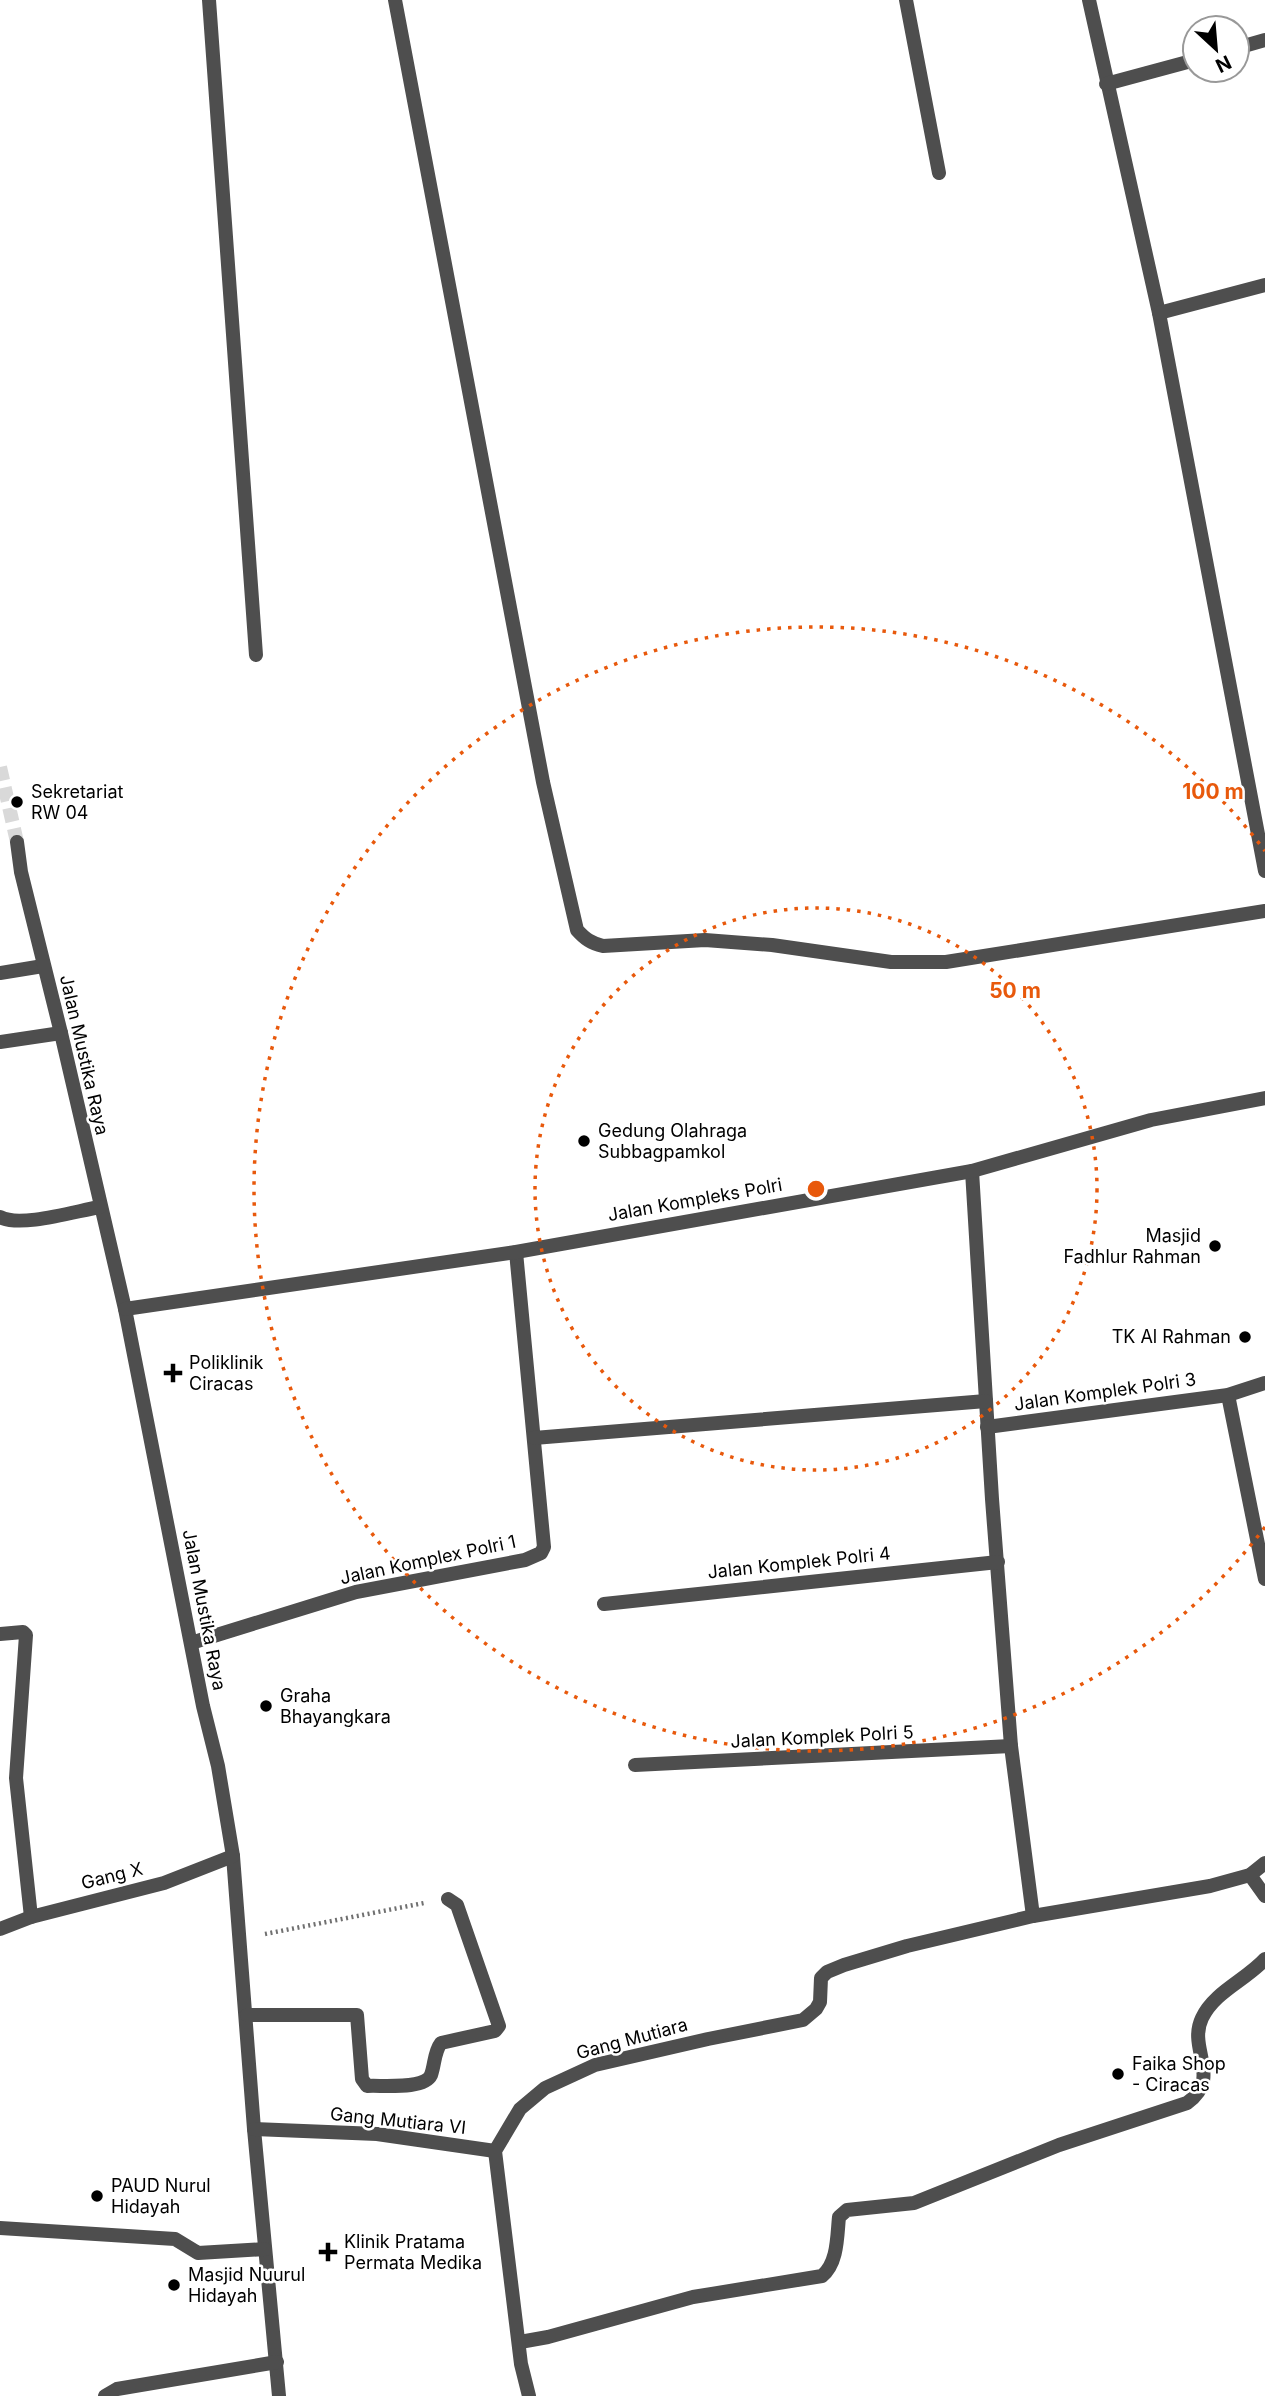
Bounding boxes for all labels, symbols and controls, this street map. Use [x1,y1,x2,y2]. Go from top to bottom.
north arrow [1181,14,1251,84]
text: N [1212,50,1235,77]
text: 100 m [1182,779,1244,804]
place label: Sekretariat RW 04 [31,781,124,823]
marker: Sekretariat RW 04 [9,794,25,810]
street label: Jalan Mustika Raya [56,973,113,1137]
text: 50 m [989,978,1041,1003]
place label: Gedung Olahraga Subbagpamkol [598,1120,747,1162]
marker: Gedung Olahraga Subbagpamkol [576,1133,592,1149]
street label: Jalan Kompleks Polri [606,1174,784,1225]
centre of rings [804,1177,828,1201]
place label: Masjid Fadhlur Rahman [1063,1225,1201,1267]
marker: Masjid Fadhlur Rahman [1207,1238,1223,1254]
place label: TK Al Rahman [1112,1326,1231,1347]
marker: TK Al Rahman [1237,1329,1253,1345]
place label: Poliklinik Ciracas [189,1352,264,1394]
marker: Poliklinik Ciracas [163,1363,183,1383]
street label: Jalan Komplek Polri 3 [1013,1368,1197,1415]
street label: Jalan Mustika Raya [179,1528,230,1692]
street label: Jalan Komplex Polri 1 [338,1531,518,1588]
street label: Jalan Komplek Polri 4 [706,1542,892,1583]
place label: Graha Bhayangkara [280,1685,391,1727]
marker: Graha Bhayangkara [258,1698,274,1714]
street label: Jalan Komplek Polri 5 [730,1721,914,1752]
street label: Gang X [79,1858,145,1893]
street label: Gang Mutiara [574,2014,690,2063]
place label: Faika Shop - Ciracas [1132,2053,1226,2095]
marker: Faika Shop - Ciracas [1110,2066,1126,2082]
street label: Gang Mutiara VI [329,2103,467,2138]
place label: PAUD Nurul Hidayah [111,2175,211,2217]
marker: PAUD Nurul Hidayah [89,2188,105,2204]
place label: Klinik Pratama Permata Medika [344,2231,482,2273]
marker: Klinik Pratama Permata Medika [318,2242,338,2262]
place label: Masjid Nuurul Hidayah [188,2264,305,2306]
marker: Masjid Nuurul Hidayah [166,2277,182,2293]

